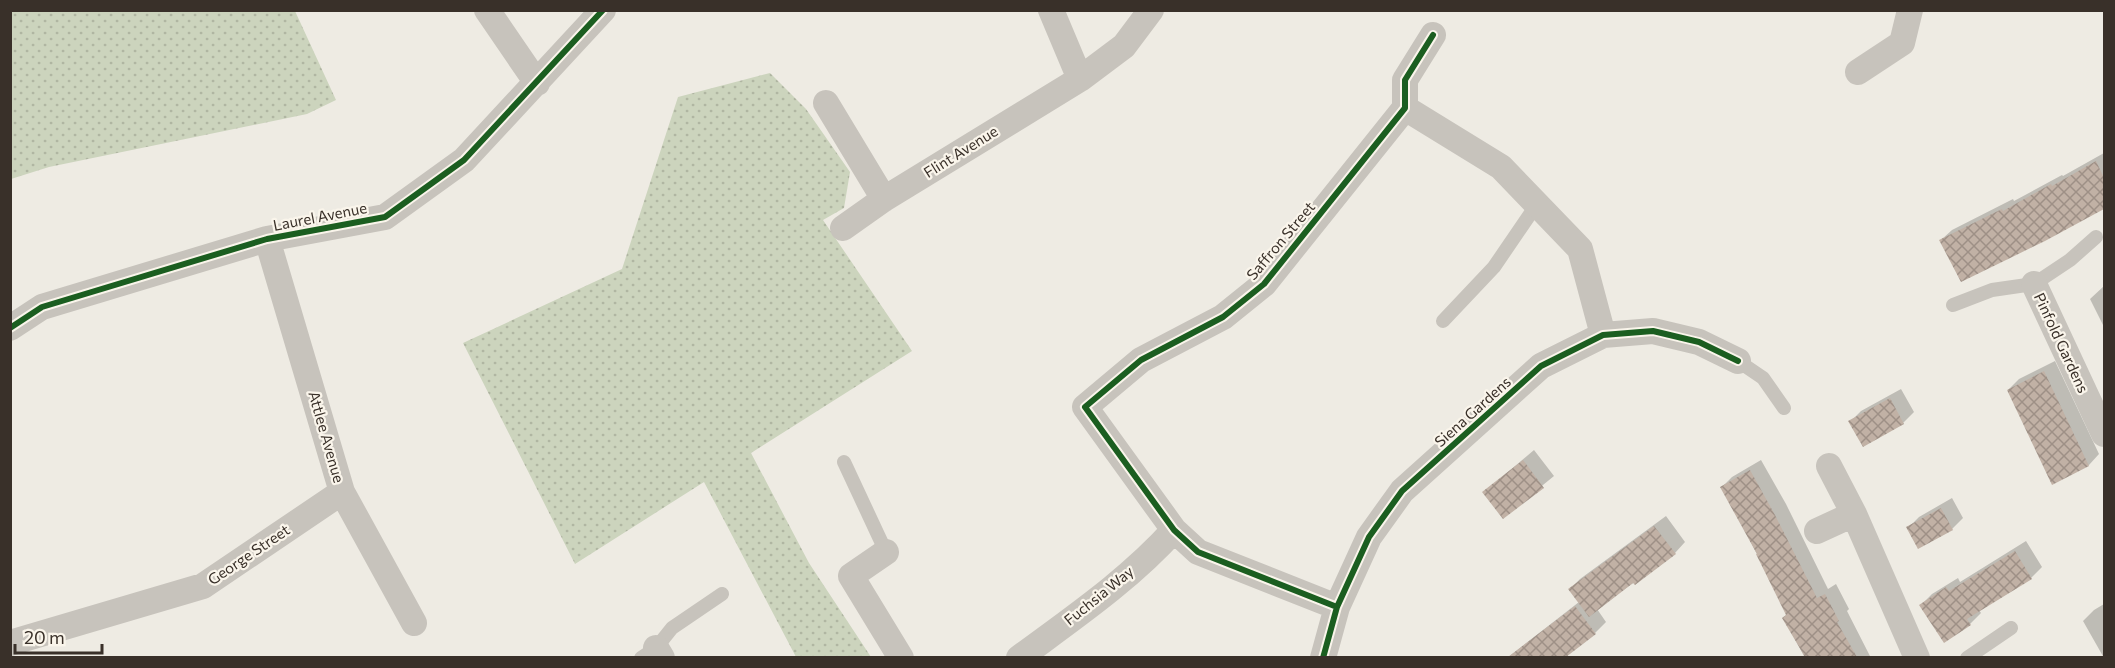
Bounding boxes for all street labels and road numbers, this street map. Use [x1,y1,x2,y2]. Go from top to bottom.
street label: Flint Avenue [920,121,1001,181]
street label: Laurel Avenue [271,198,368,234]
street label: Saffron Street [1242,198,1318,283]
street label: Pinfold Gardens [2031,290,2093,396]
street label: Siena Gardens [1430,372,1514,450]
street label: Attlee Avenue [305,389,349,485]
street label: George Street [204,520,293,588]
street label: Fuchsia Way [1060,562,1137,629]

